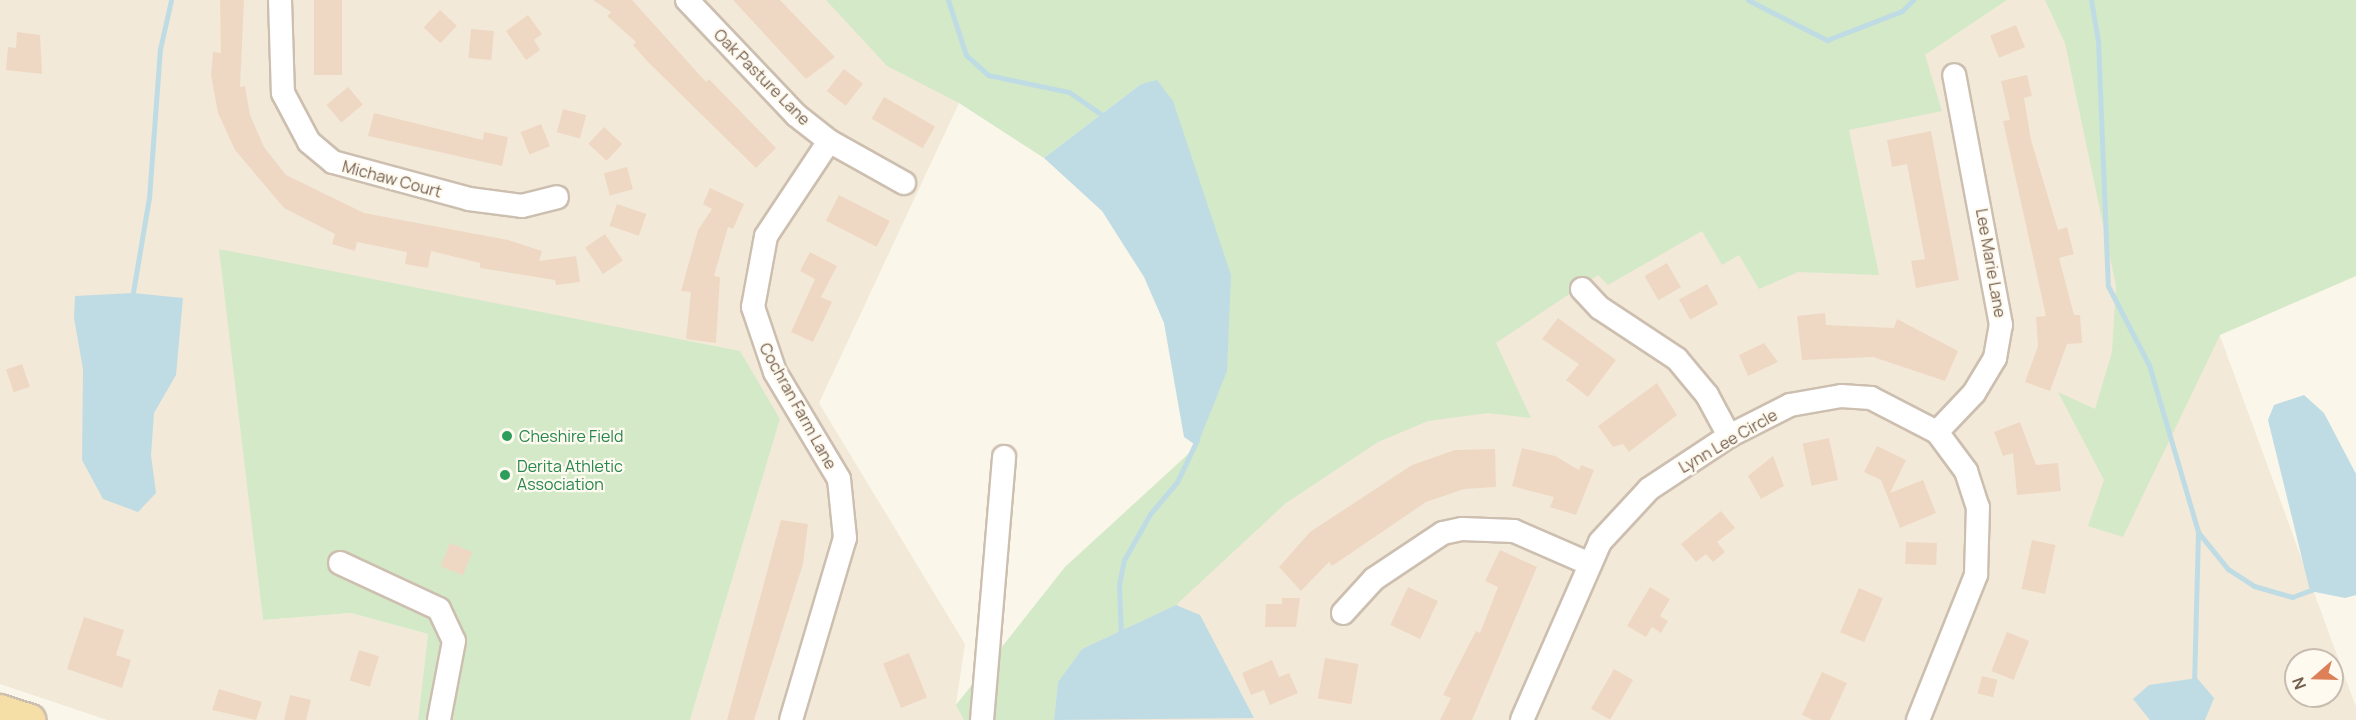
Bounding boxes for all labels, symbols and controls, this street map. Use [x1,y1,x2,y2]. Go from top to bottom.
street label: Oak Pasture Lane [710,25,814,129]
street label: Michaw Court [340,157,444,201]
street label: Lee Marie Lane [1972,207,2010,319]
street label: Cochran Farm Lane [755,340,841,472]
street label: Lynn Lee Circle [1675,405,1781,477]
place label: Cheshire Field [519,426,623,446]
marker: Cheshire Field [500,429,514,443]
place label: Derita Athletic Association [517,456,623,494]
marker: Derita Athletic Association [498,468,512,482]
north arrow [2284,648,2344,708]
text: N [2287,674,2311,693]

